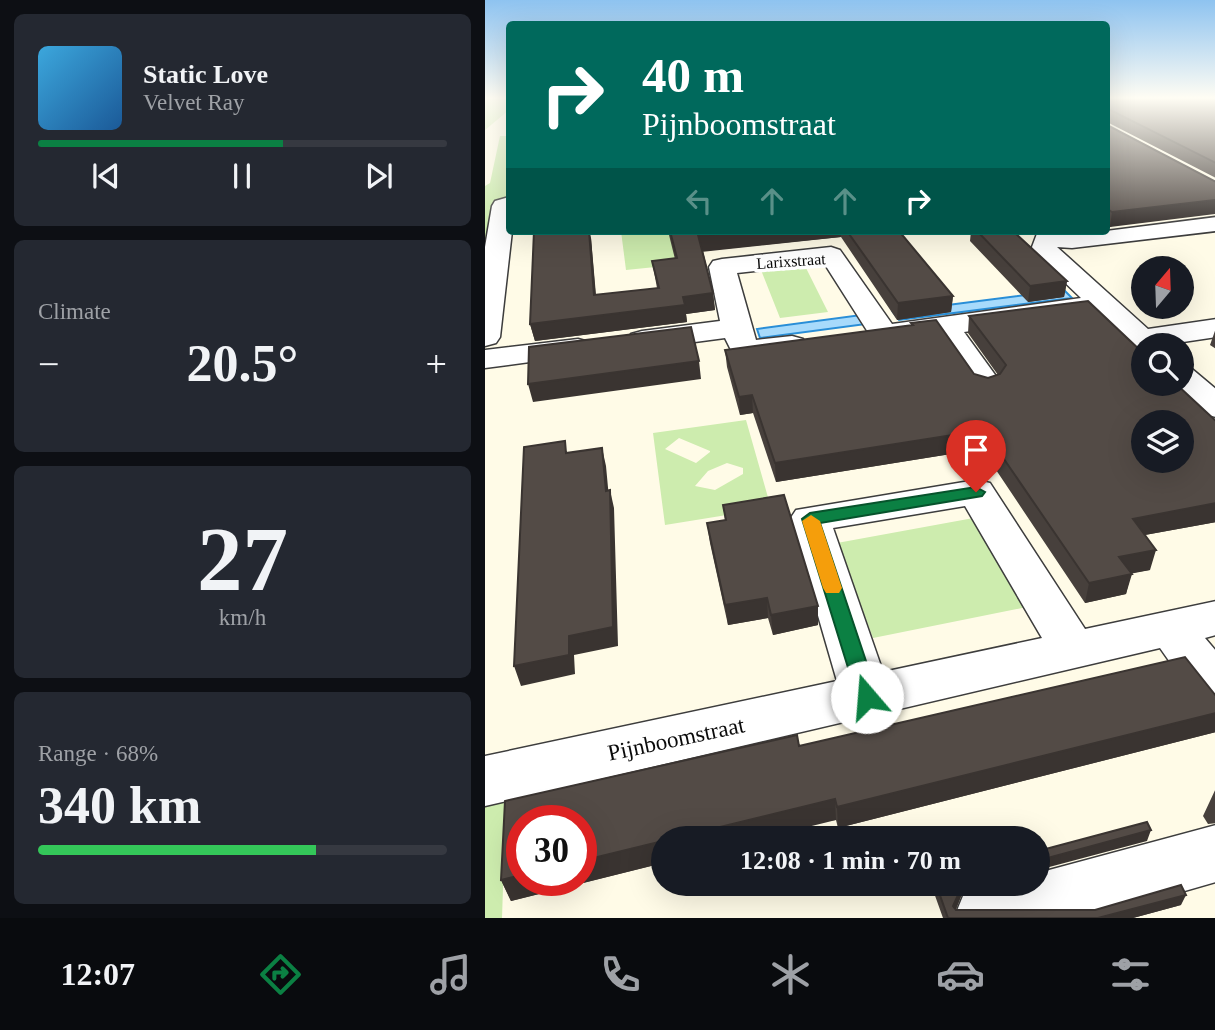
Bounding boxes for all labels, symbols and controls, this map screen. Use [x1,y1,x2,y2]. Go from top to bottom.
text: 40 m [642,48,744,103]
icon: right [527,49,618,140]
text: Static Love [143,60,268,89]
text: Velvet Ray [143,90,245,115]
text: Pijnboomstraat [642,106,836,142]
icon: previous [87,157,125,195]
icon: pause [223,157,261,195]
icon: next [360,157,398,195]
icon: left [680,182,718,220]
icon: ahead [753,182,791,220]
icon: ahead [826,182,864,220]
icon: right [899,182,937,220]
street label: Larixstraat [756,250,827,272]
north arrow [1131,256,1194,318]
map controls [1131,256,1194,473]
text: Climate [38,299,111,324]
button: search [1131,333,1194,396]
text: 20.5° [187,335,298,392]
text: − [38,343,59,385]
text: + [426,343,447,385]
button: layers [1131,410,1194,473]
pin [946,420,1006,492]
icon: arrive [957,431,995,469]
text: 27 [197,509,288,610]
text: km/h [219,605,266,630]
position arrow [830,660,904,734]
street label: Pijnboomstraat [605,712,747,766]
text: Range · 68% [38,741,158,766]
text: 340 km [38,777,201,834]
speed limit sign: 30 [506,805,597,896]
text: 12:08 · 1 min · 70 m [740,846,961,875]
icon: directions [256,950,305,999]
icon: music [426,950,475,999]
icon: phone [596,950,645,999]
icon: climate [766,950,815,999]
icon: car [936,950,985,999]
icon: filters [1106,950,1155,999]
text: 12:07 [60,956,135,992]

